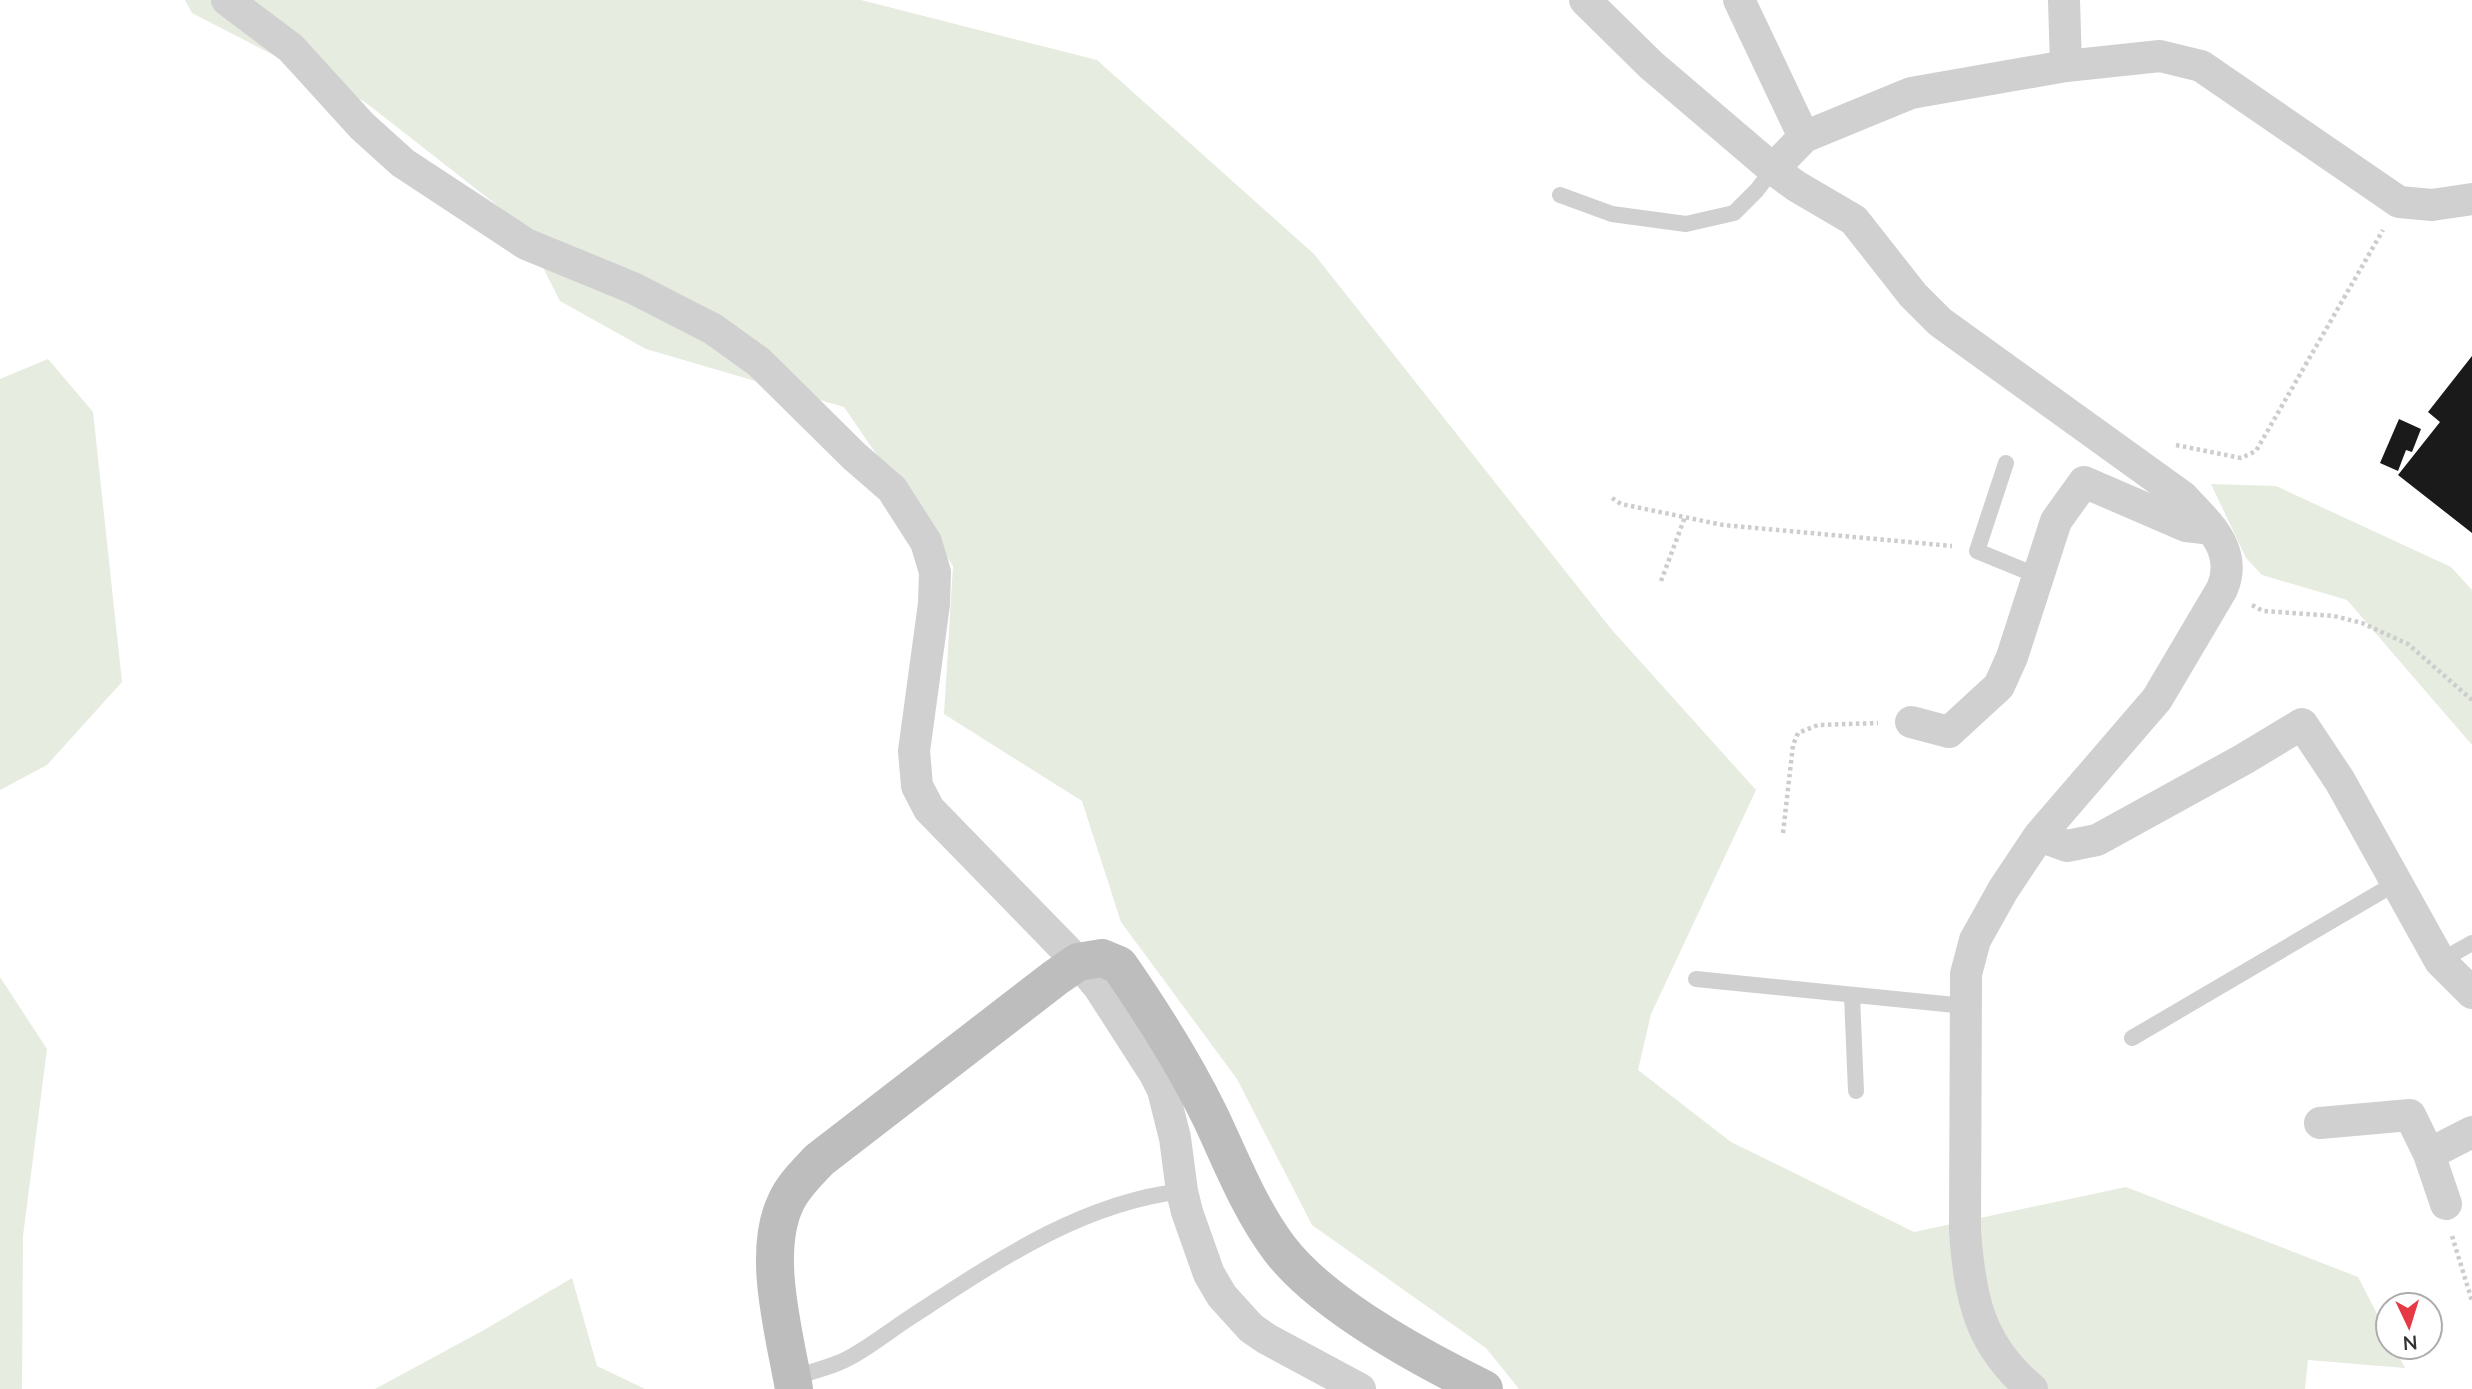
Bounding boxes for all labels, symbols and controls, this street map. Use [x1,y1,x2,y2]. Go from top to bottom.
north arrow [2374,1291,2444,1361]
text: N [2402,1331,2418,1355]

